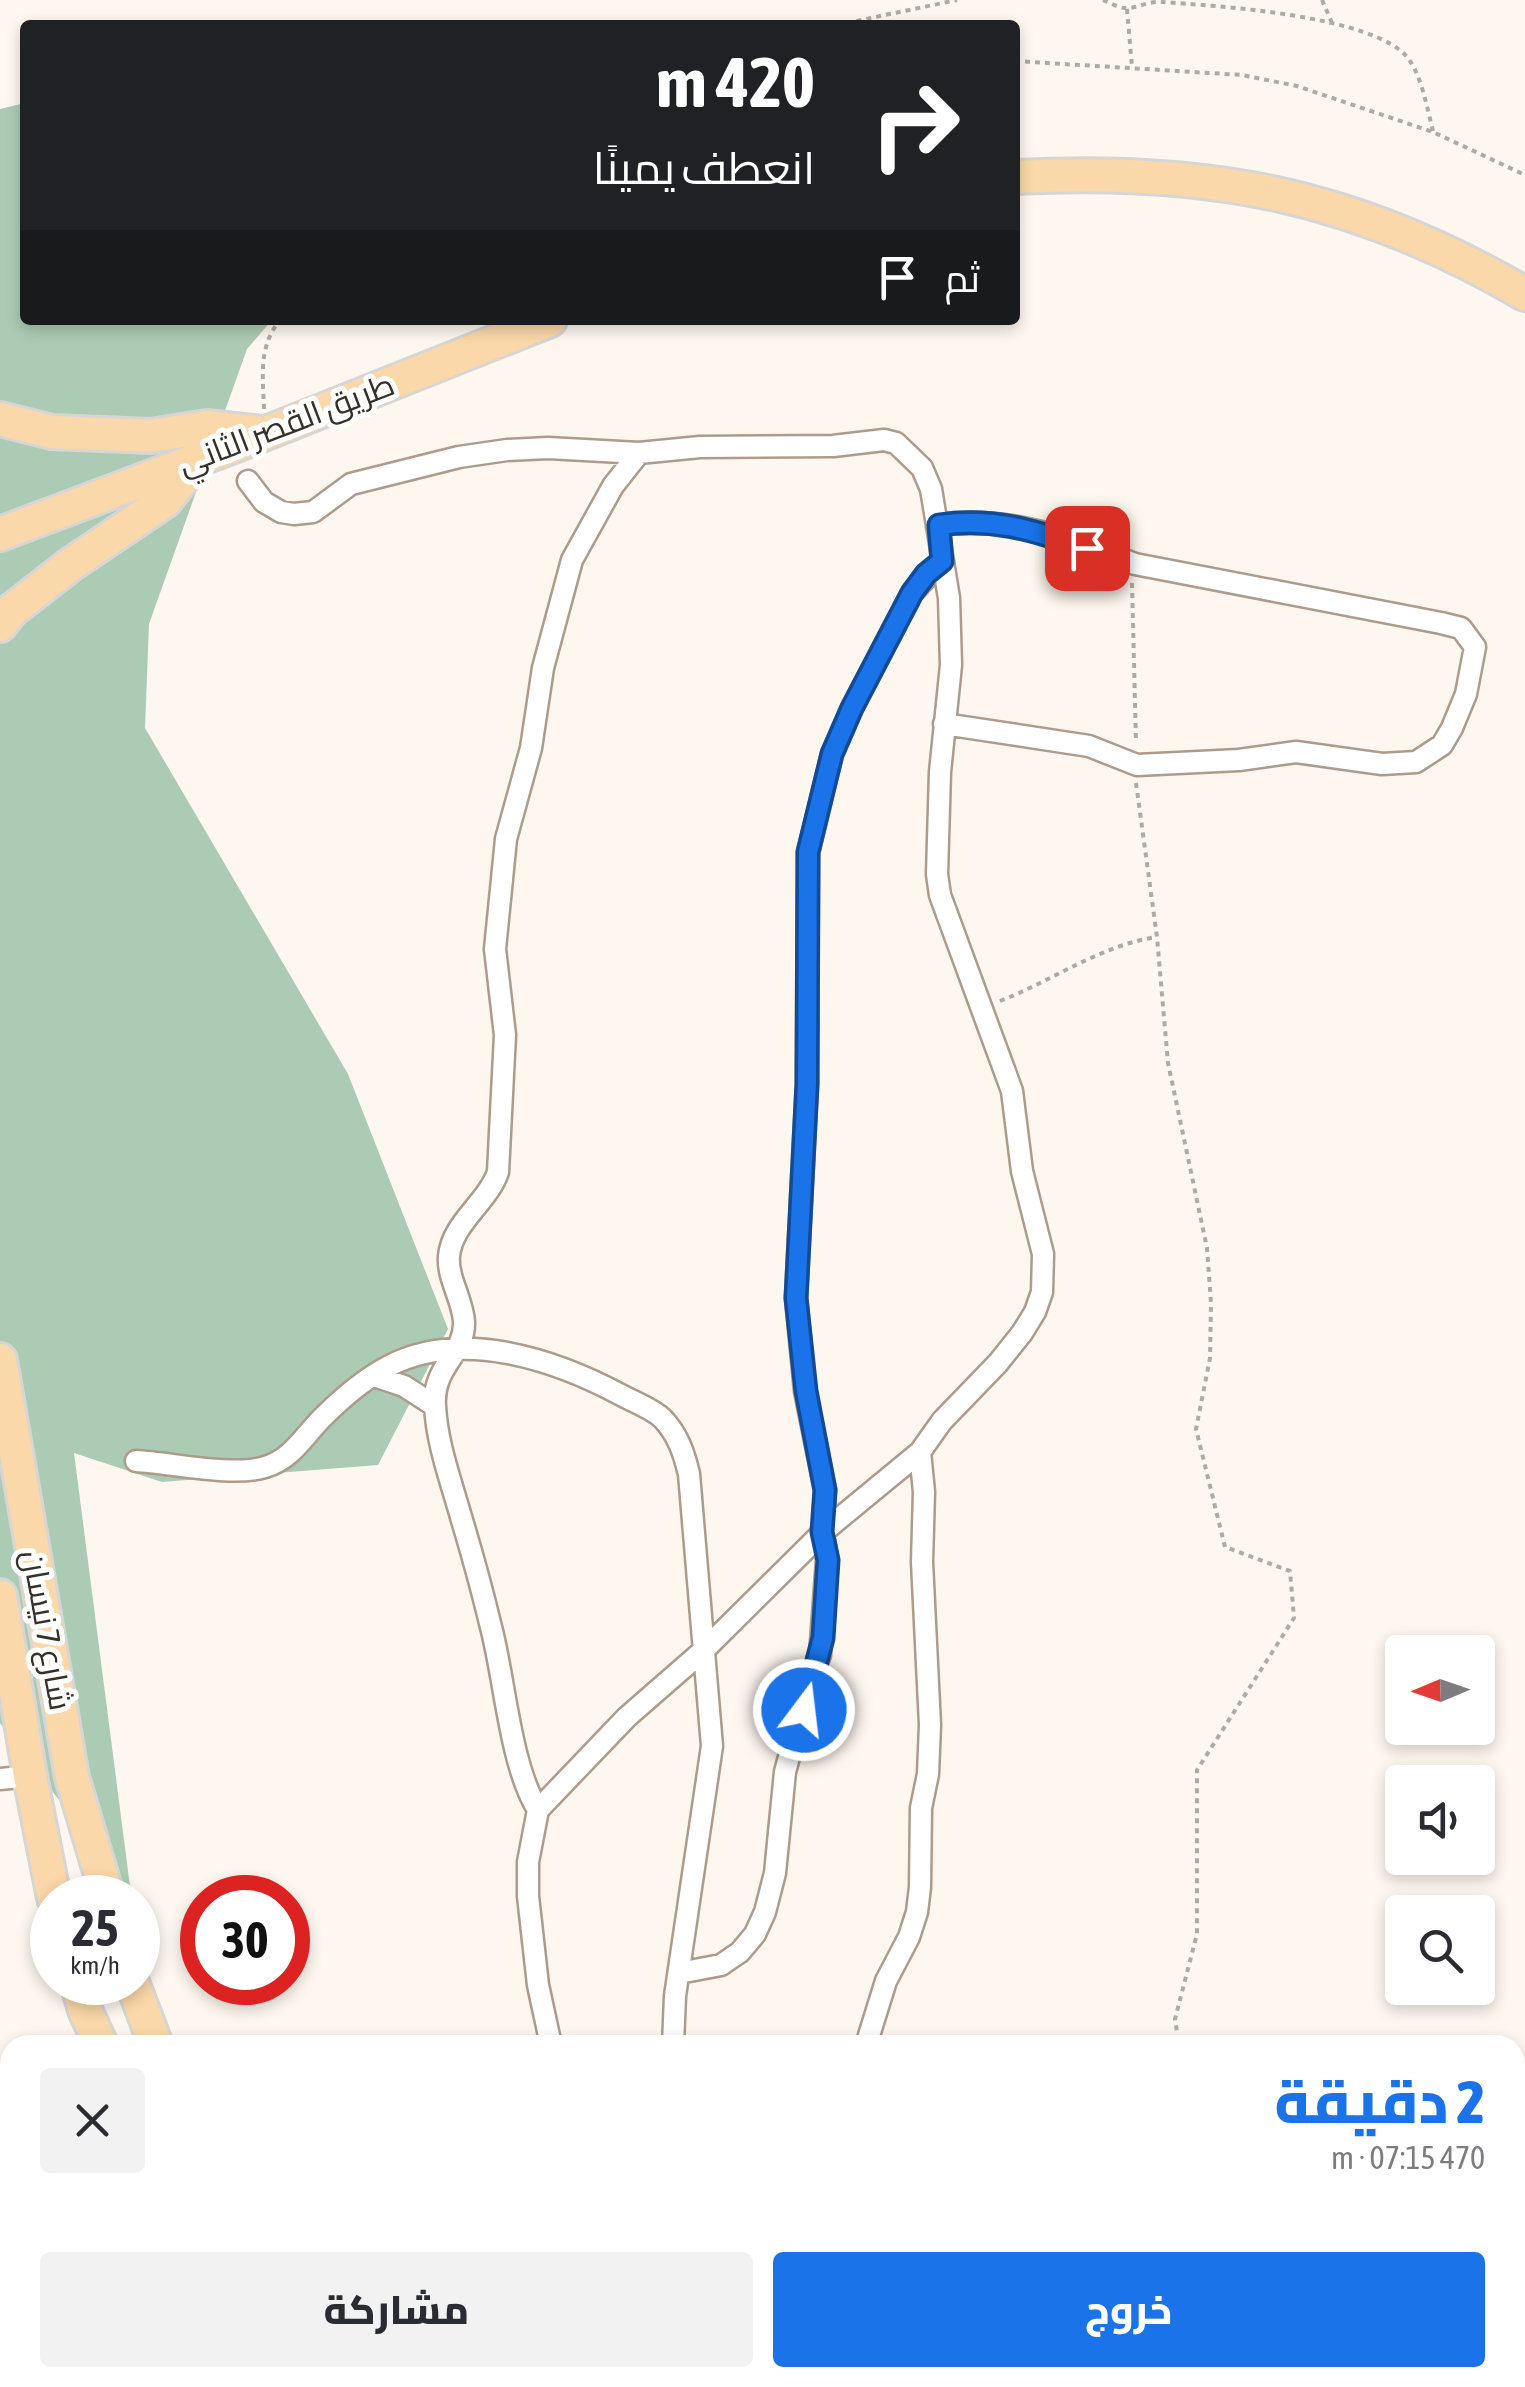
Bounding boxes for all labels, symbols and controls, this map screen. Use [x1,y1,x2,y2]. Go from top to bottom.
text: 420 m [656,42,815,122]
icon: right [850,60,980,190]
text: انعطف يمينًا [593,142,815,194]
icon: arrive [870,250,925,305]
text: ثم [945,257,980,300]
street label: طريق القصر الثاني [172,365,402,488]
pin [1045,506,1130,591]
icon: arrive [1060,521,1115,576]
street label: شارع 7 نيسان [11,1547,80,1714]
north arrow [1385,1635,1495,1745]
map controls [1385,1635,1495,2005]
position arrow [752,1658,856,1762]
button: sound [1385,1765,1495,1875]
speed limit sign: 30 [180,1875,310,2005]
button: search [1385,1895,1495,2005]
text: 25 [71,1899,118,1957]
text: km/h [70,1951,120,1979]
text: 2 دقيقة [1274,2067,1485,2136]
button: close [40,2068,145,2173]
text: 470 m · 07:15 [1331,2139,1485,2176]
button: مشاركة [40,2252,753,2367]
button: خروج [773,2252,1485,2367]

